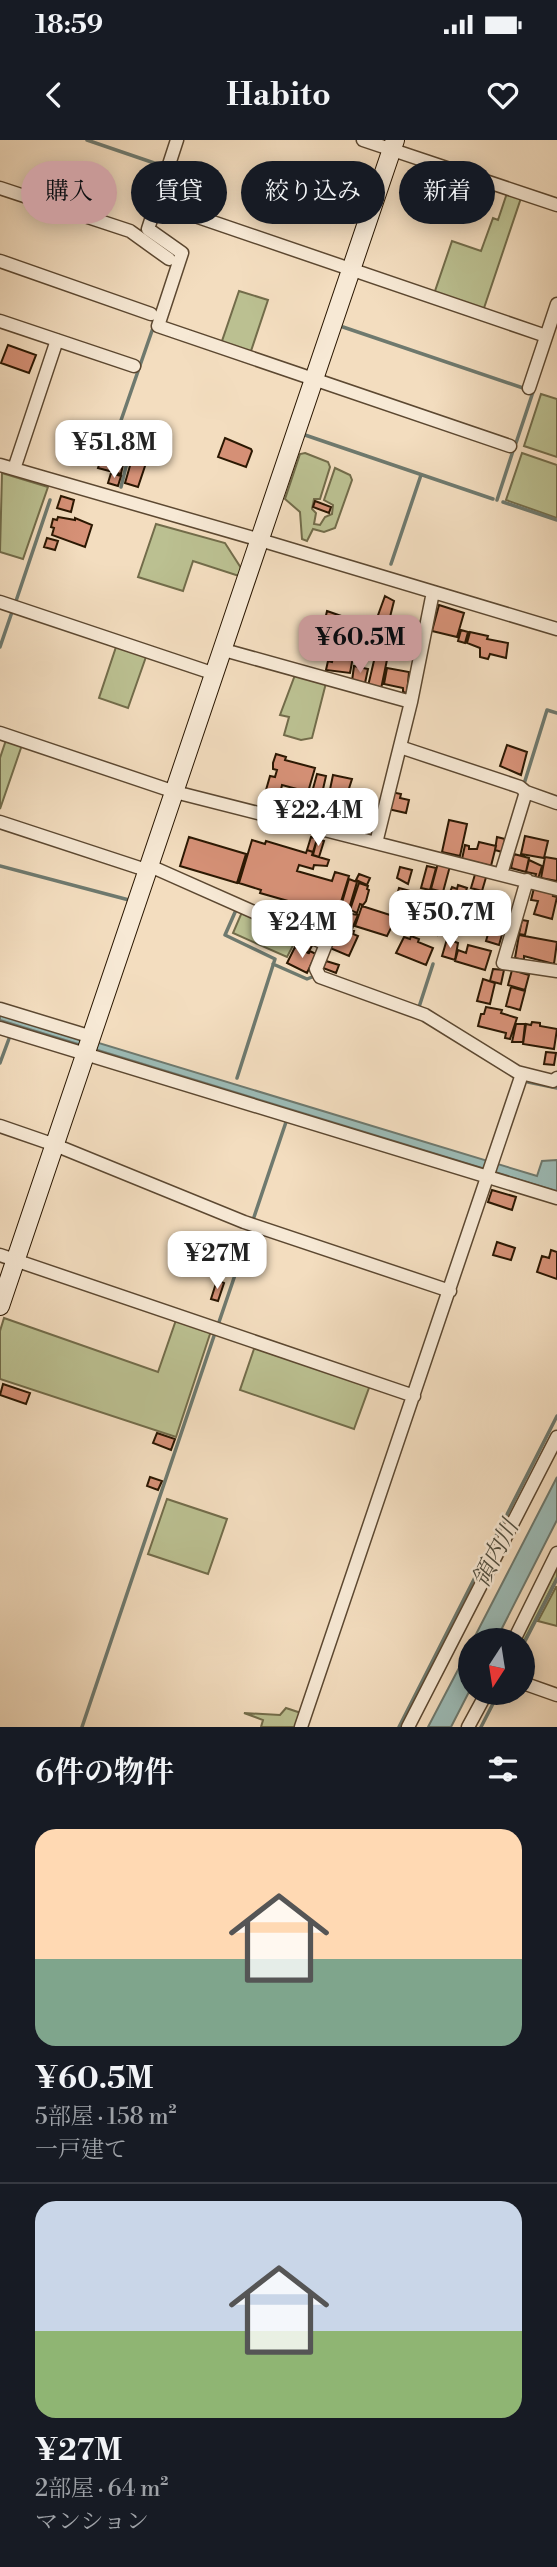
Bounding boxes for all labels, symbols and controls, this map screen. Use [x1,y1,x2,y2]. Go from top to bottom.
text: 18:59 [35,9,103,41]
text: Habito [226,75,331,115]
icon: back [35,76,73,114]
icon: heart [484,76,522,114]
chip: 購入 [21,161,117,224]
chip: 賃貸 [131,161,227,224]
chip: 絞り込み [241,161,385,224]
chip: 新着 [399,161,495,224]
pin: ¥51.8M [57,420,171,480]
text: ¥51.8M [71,429,157,457]
pin: ¥60.5M [303,616,417,675]
text: ¥60.5M [315,624,405,652]
pin: ¥22.4M [261,788,375,848]
text: ¥22.4M [273,797,363,825]
pin: ¥50.7M [393,890,507,950]
text: ¥50.7M [405,899,495,927]
pin: ¥24M [261,900,343,960]
text: ¥24M [268,909,336,937]
pin: ¥27M [176,1232,258,1291]
text: ¥27M [184,1240,250,1268]
water label: 領内川 [466,1512,527,1593]
north arrow [458,1628,536,1704]
map controls [458,1628,535,1705]
icon: filters [484,1750,522,1788]
text: 6件の物件 [35,1754,174,1792]
icon: home [216,1875,342,2001]
text: ¥60.5M [35,2060,153,2098]
text: 5部屋 · 158 m² [35,2103,177,2131]
text: 一戸建て [35,2136,127,2164]
icon: home [216,2247,342,2373]
text: ¥27M [35,2432,122,2470]
text: 2部屋 · 64 m² [35,2475,168,2503]
text: マンション [35,2508,149,2536]

